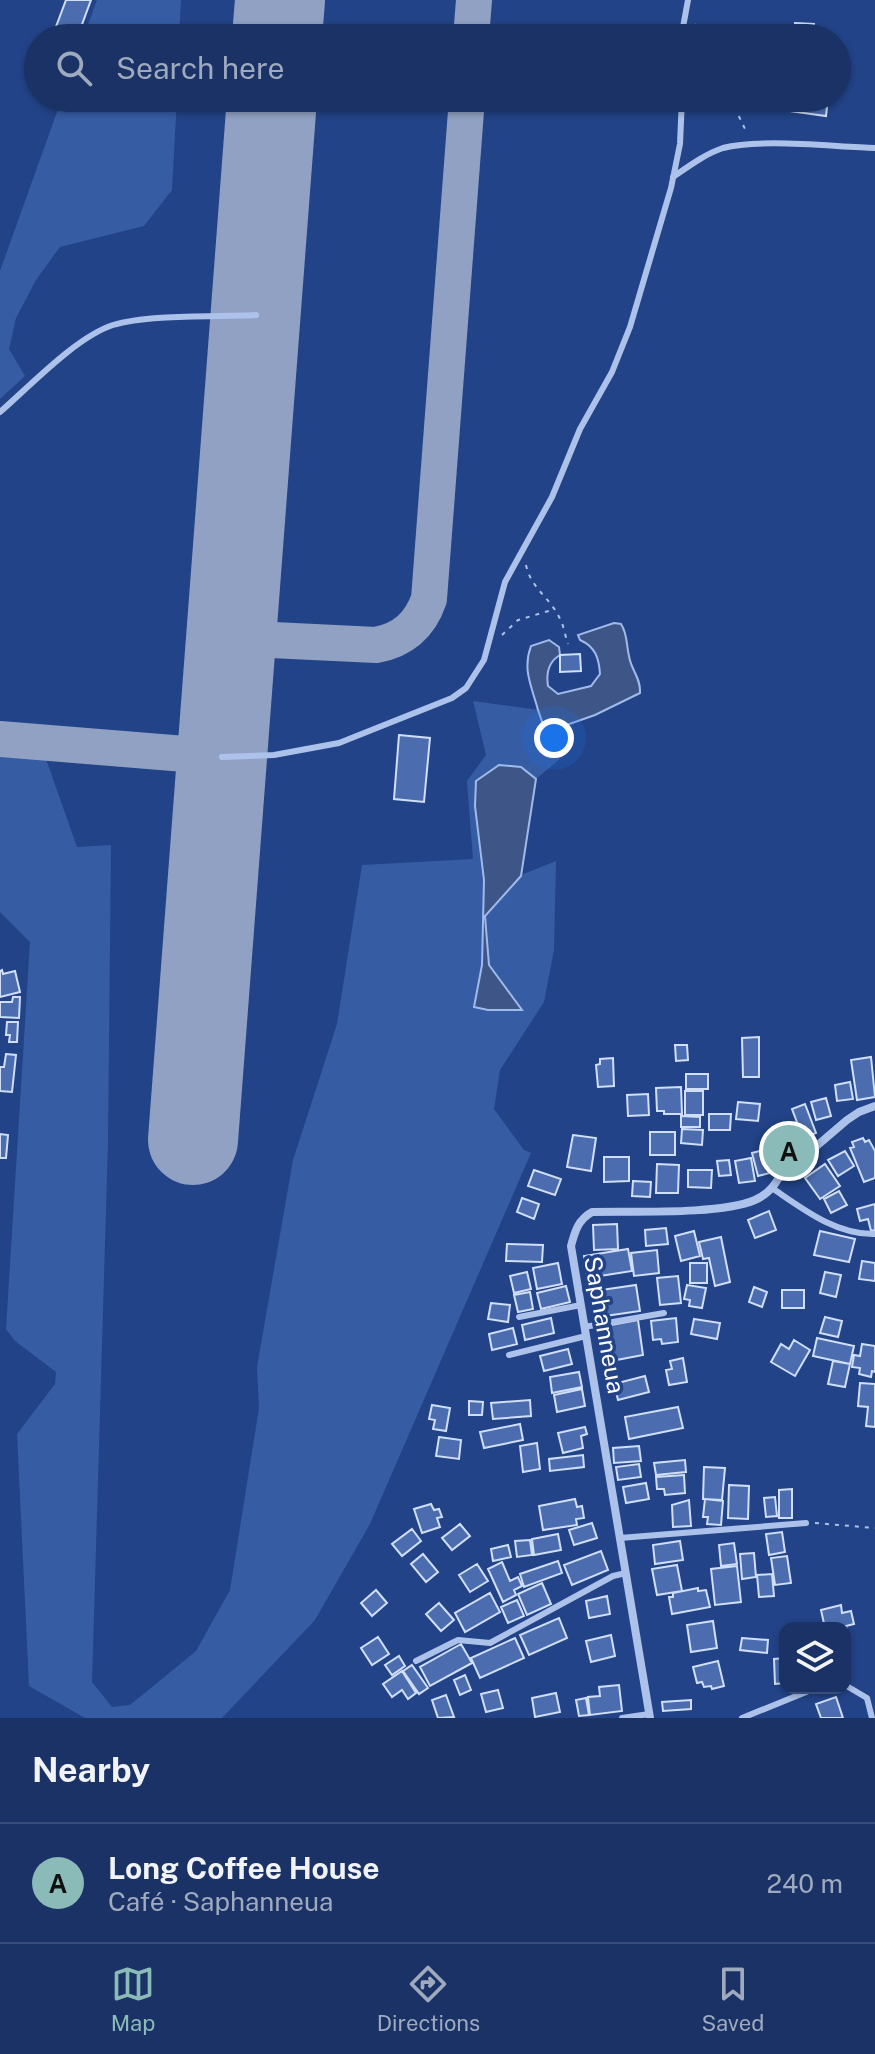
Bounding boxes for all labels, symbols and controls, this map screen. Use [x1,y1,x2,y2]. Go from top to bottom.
search box [24,24,851,112]
icon: search [52,46,96,90]
text: Search here [116,50,284,86]
your location [534,718,574,758]
pin: A [763,1121,815,1181]
street label: Saphanneua [579,1254,631,1396]
map controls [779,1622,851,1694]
button: layers [779,1622,851,1694]
text: Nearby [32,1750,150,1790]
text: Long Coffee House [108,1850,380,1886]
text: A [49,1868,67,1899]
text: 240 m [766,1868,843,1899]
text: Café · Saphanneua [108,1886,333,1917]
tab: Map [111,1962,155,2036]
tab: Directions [377,1962,480,2036]
tab: Saved [701,1962,764,2036]

